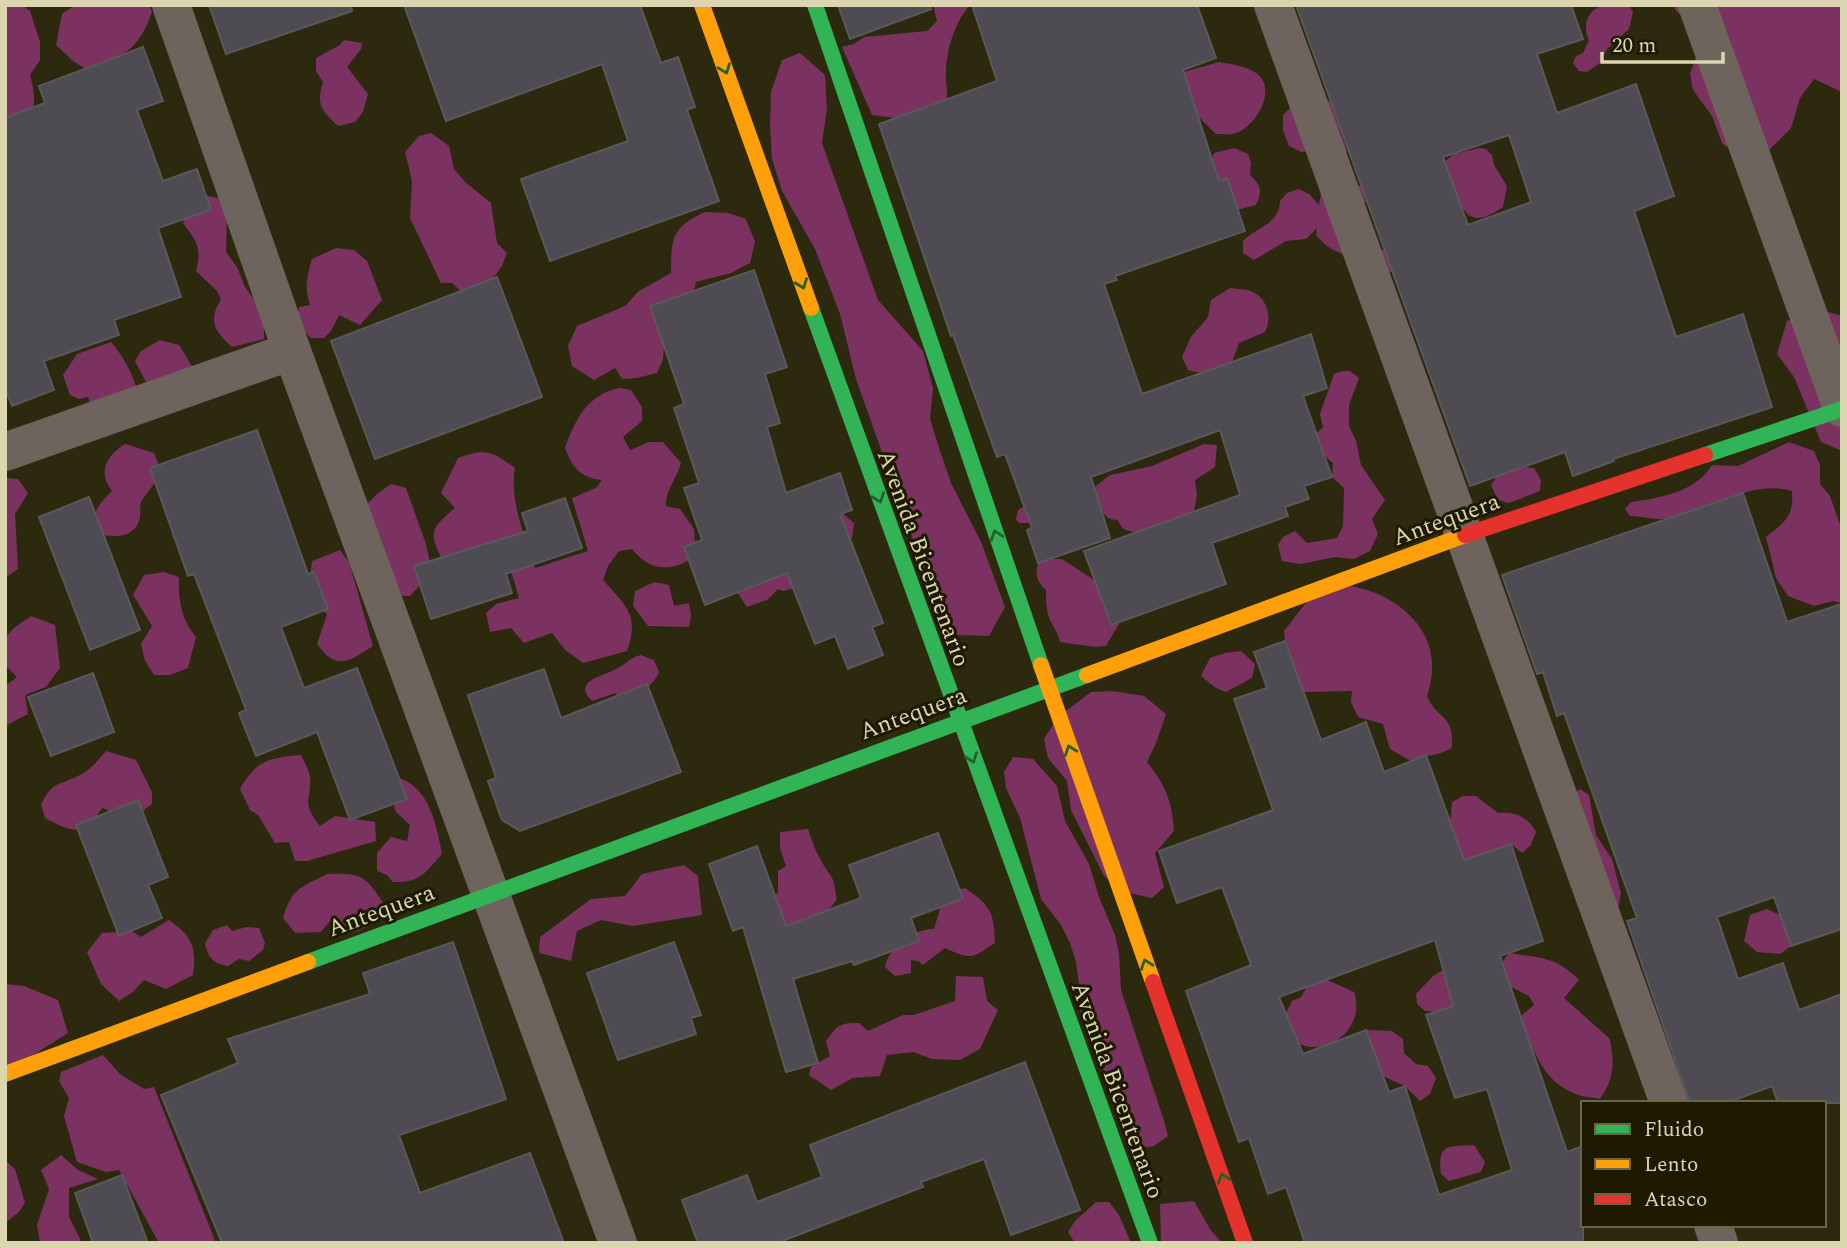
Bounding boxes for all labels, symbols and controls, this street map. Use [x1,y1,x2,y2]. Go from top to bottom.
scale bar [1602,21,1723,65]
text: 20 m [1612,30,1656,62]
one-way arrow [717,63,731,75]
one-way arrow [794,277,808,289]
street label: Avenida Bicentenario [867,445,979,672]
street label: Antequera [1388,484,1505,556]
one-way arrow [871,491,885,503]
one-way arrow [990,529,1004,541]
street label: Antequera [855,678,972,750]
one-way arrow [1064,744,1078,756]
one-way arrow [964,752,978,764]
street label: Antequera [323,875,440,947]
one-way arrow [1140,959,1154,971]
street label: Avenida Bicentenario [1061,977,1173,1204]
legend [1581,1101,1826,1227]
text: Fluido [1644,1114,1704,1146]
text: Lento [1644,1149,1698,1181]
one-way arrow [1217,1173,1231,1185]
text: Atasco [1644,1184,1707,1216]

